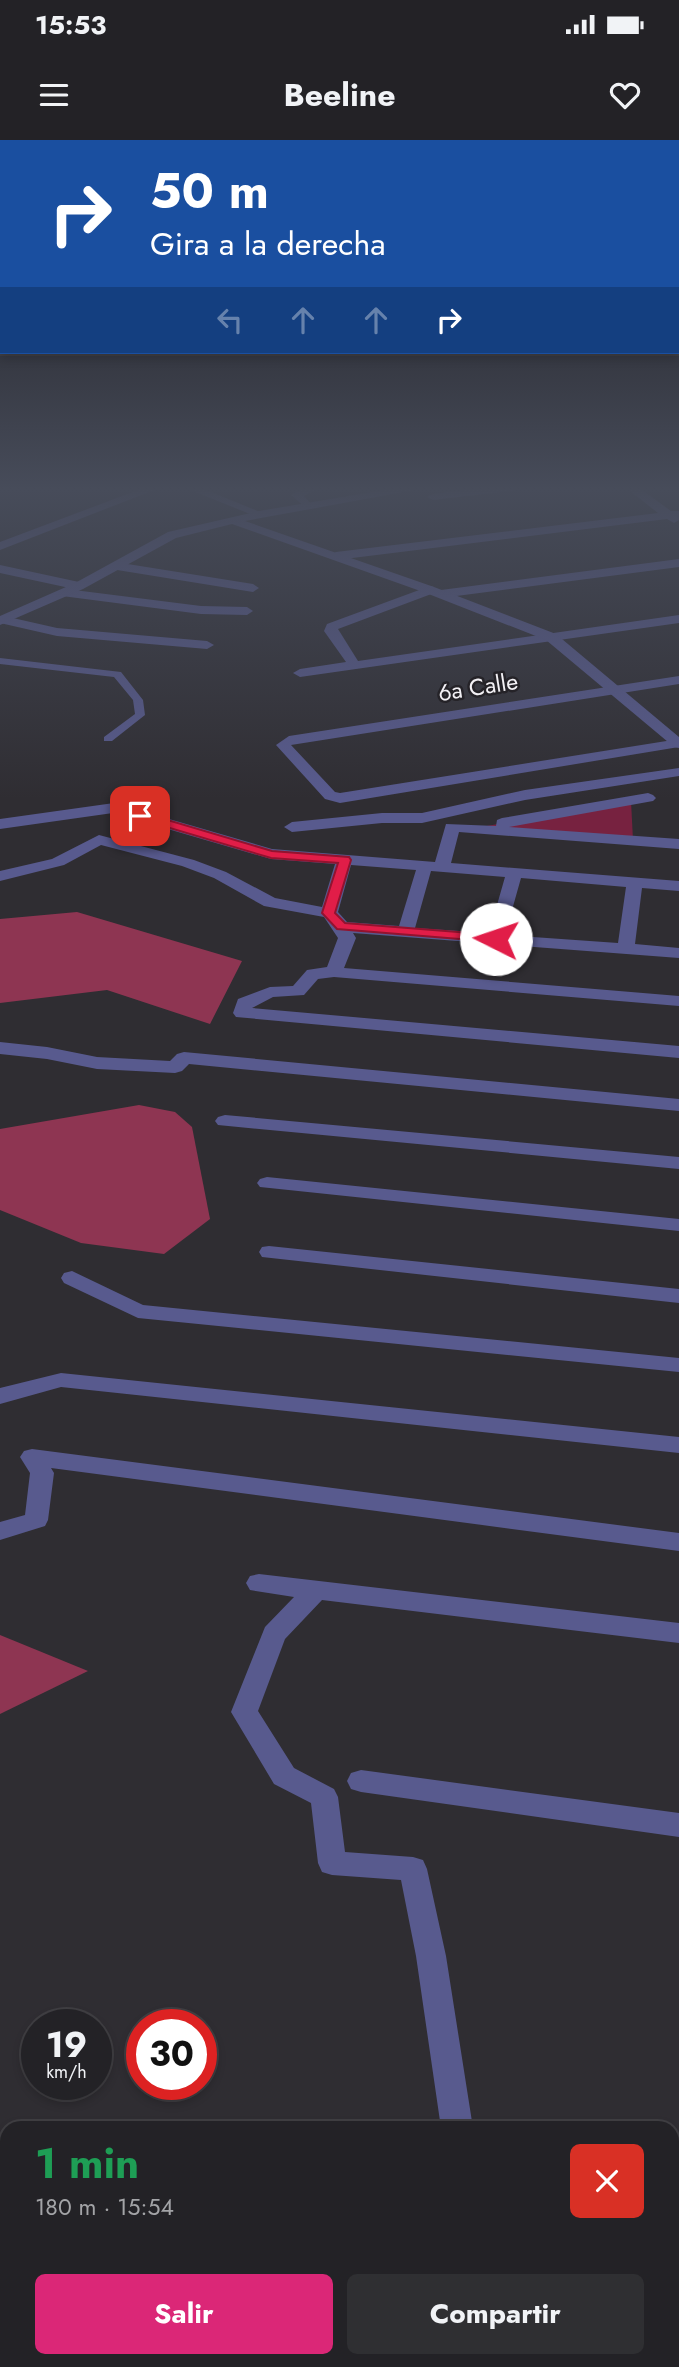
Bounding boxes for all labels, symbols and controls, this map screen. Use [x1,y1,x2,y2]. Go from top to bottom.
text: 15:53 [35,6,106,44]
text: Beeline [283,72,396,118]
icon: menu [35,76,73,114]
icon: heart [606,76,644,114]
text: 50 m [150,156,269,226]
icon: right [35,168,126,259]
text: Gira a la derecha [150,221,386,267]
icon: left [211,301,249,339]
icon: ahead [284,301,322,339]
icon: ahead [357,301,395,339]
icon: right [430,301,468,339]
street label: 6a Calle [436,664,521,710]
pin [110,786,170,846]
icon: arrive [121,797,159,835]
position arrow [459,902,533,976]
speed limit sign: 30 [126,2009,217,2100]
text: 19 [46,2020,87,2070]
text: km/h [46,2059,87,2085]
text: 1 min [35,2133,139,2194]
button: close [570,2144,644,2218]
text: 180 m · 15:54 [35,2190,174,2224]
button: Salir [35,2274,333,2354]
button: Compartir [347,2274,644,2354]

